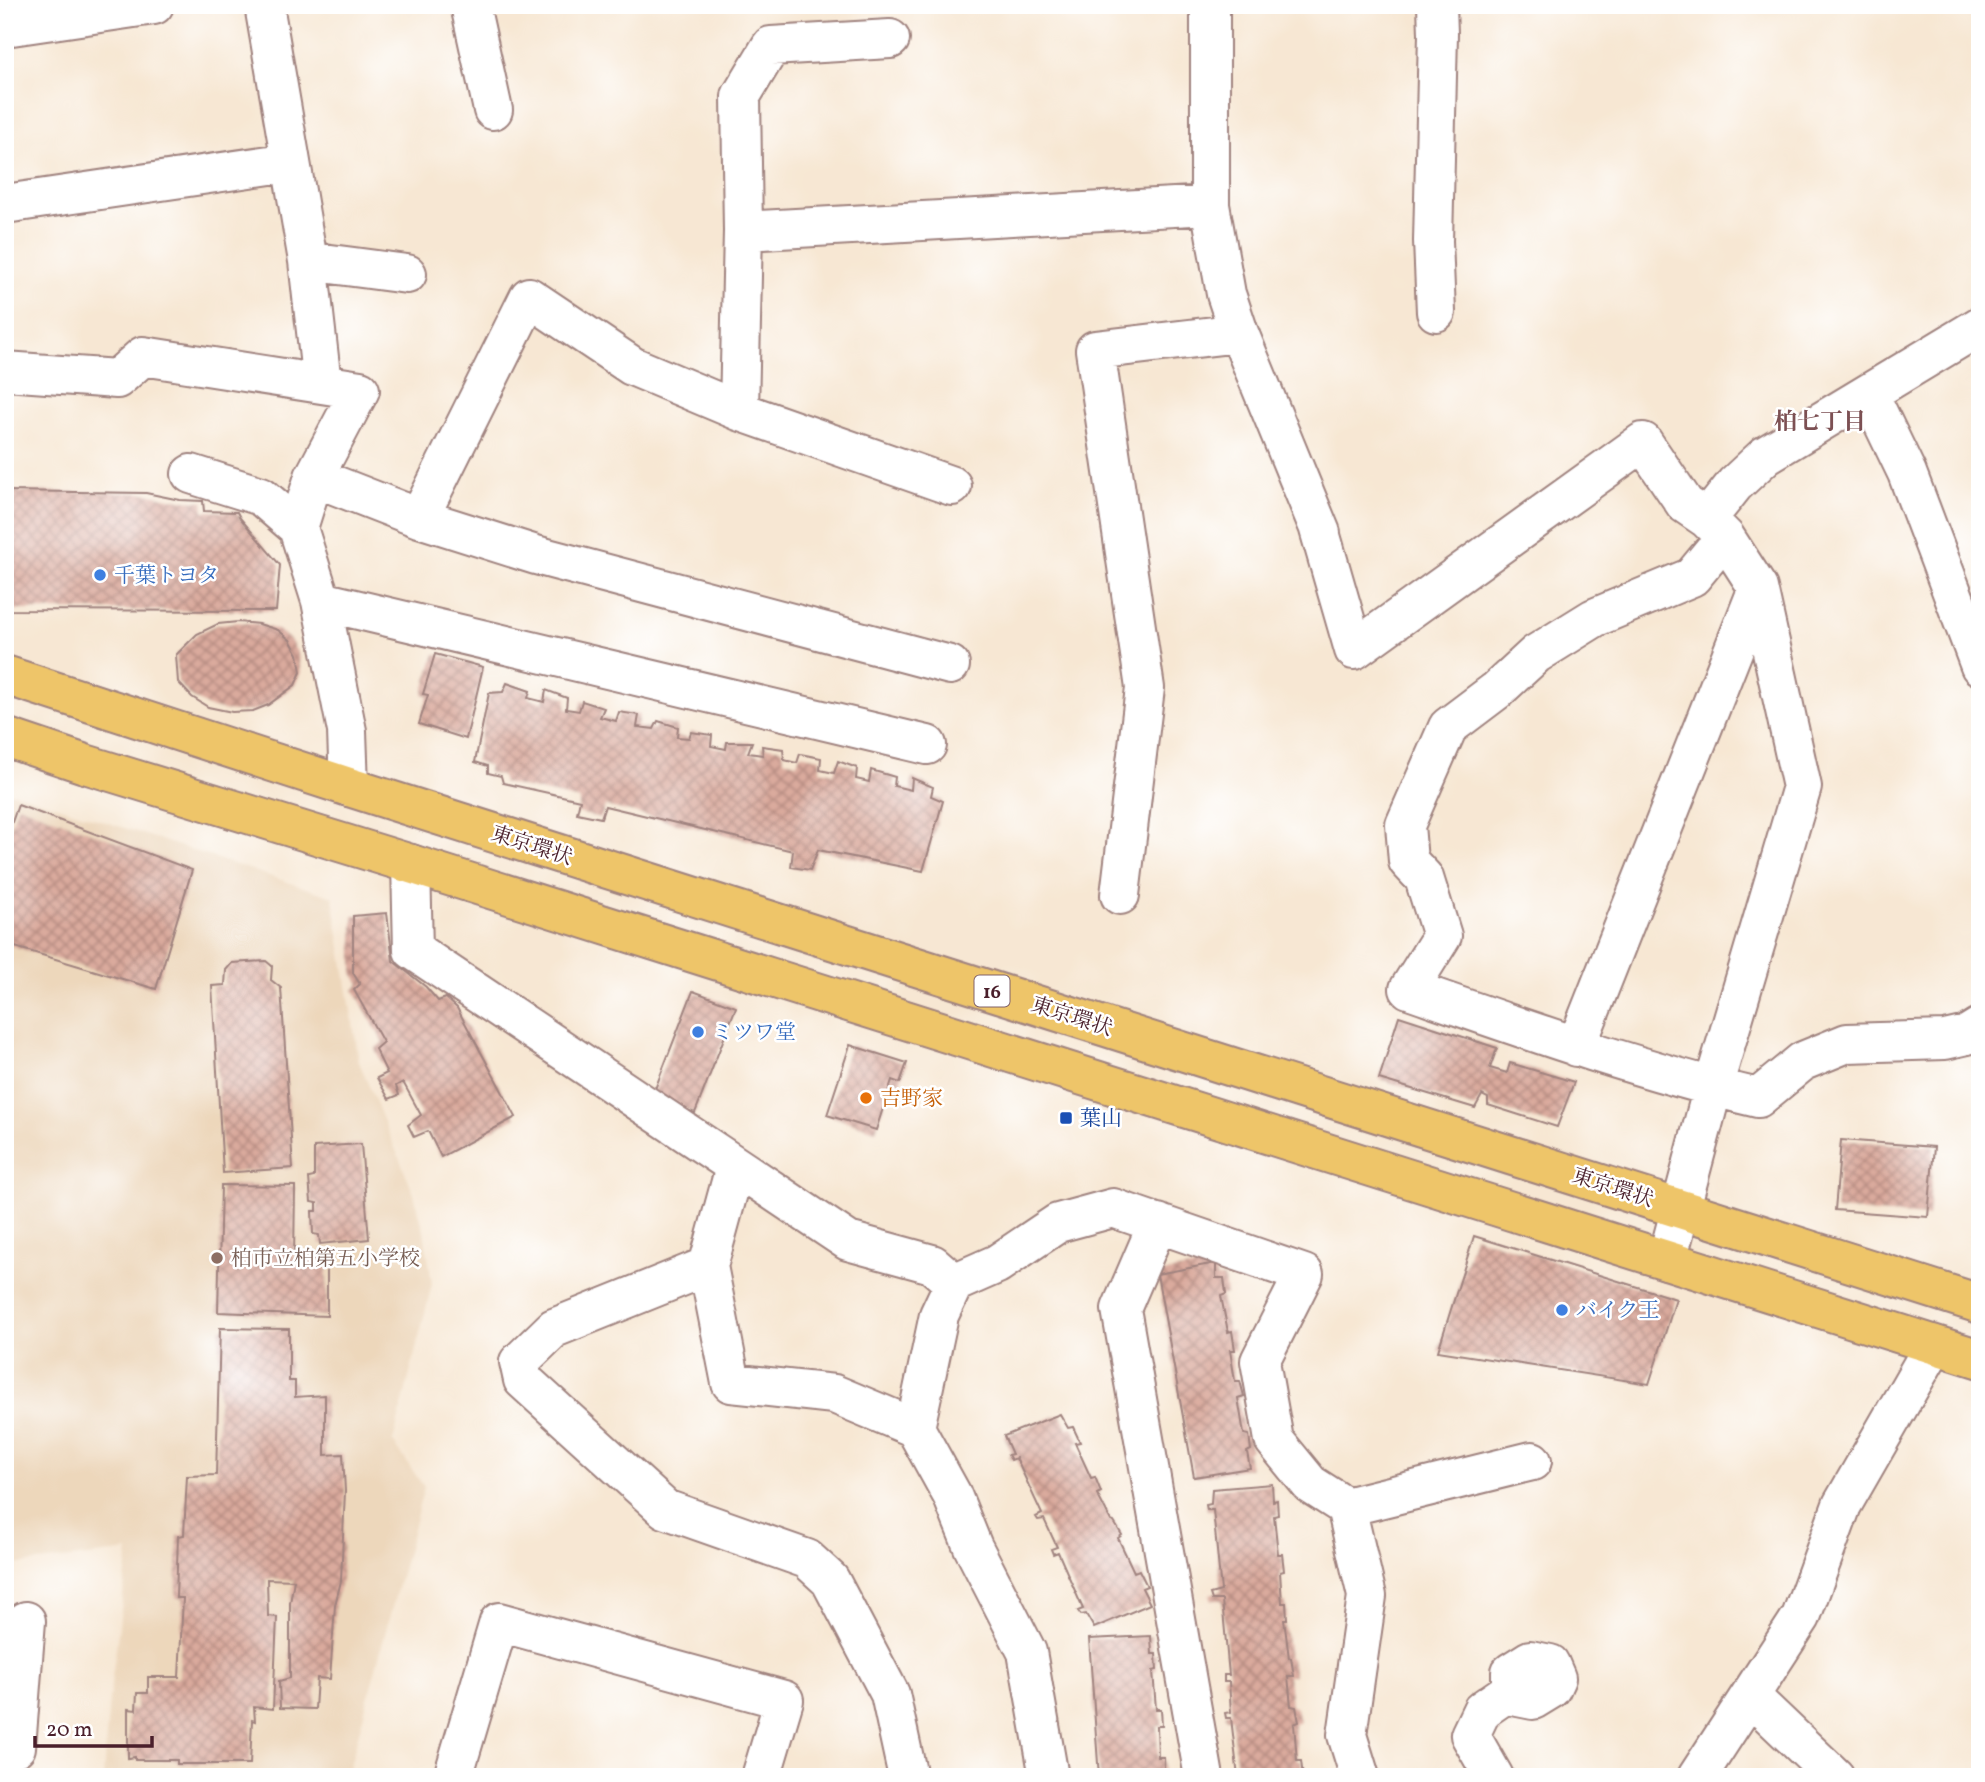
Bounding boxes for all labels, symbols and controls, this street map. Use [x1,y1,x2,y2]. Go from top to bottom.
district label: 柏七丁目 [1774,407,1866,439]
place label: 千葉トヨタ [114,562,219,591]
marker: 千葉トヨタ [92,567,108,583]
street label: 東京環状 [487,820,576,873]
road number: 16 [974,976,1010,1007]
street label: 東京環状 [1027,991,1116,1044]
place label: ミツワ堂 [712,1019,796,1048]
marker: ミツワ堂 [690,1024,706,1040]
place label: 吉野家 [880,1085,943,1114]
marker: 吉野家 [858,1090,874,1106]
place label: 葉山 [1080,1105,1122,1134]
marker: 葉山 [1058,1110,1074,1126]
street label: 東京環状 [1568,1162,1657,1215]
place label: 柏市立柏第五小学校 [231,1245,420,1274]
marker: 柏市立柏第五小学校 [209,1250,225,1266]
place label: バイク王 [1576,1297,1660,1326]
marker: バイク王 [1554,1302,1570,1318]
scale bar [35,1705,152,1749]
text: 20 m [46,1716,92,1745]

